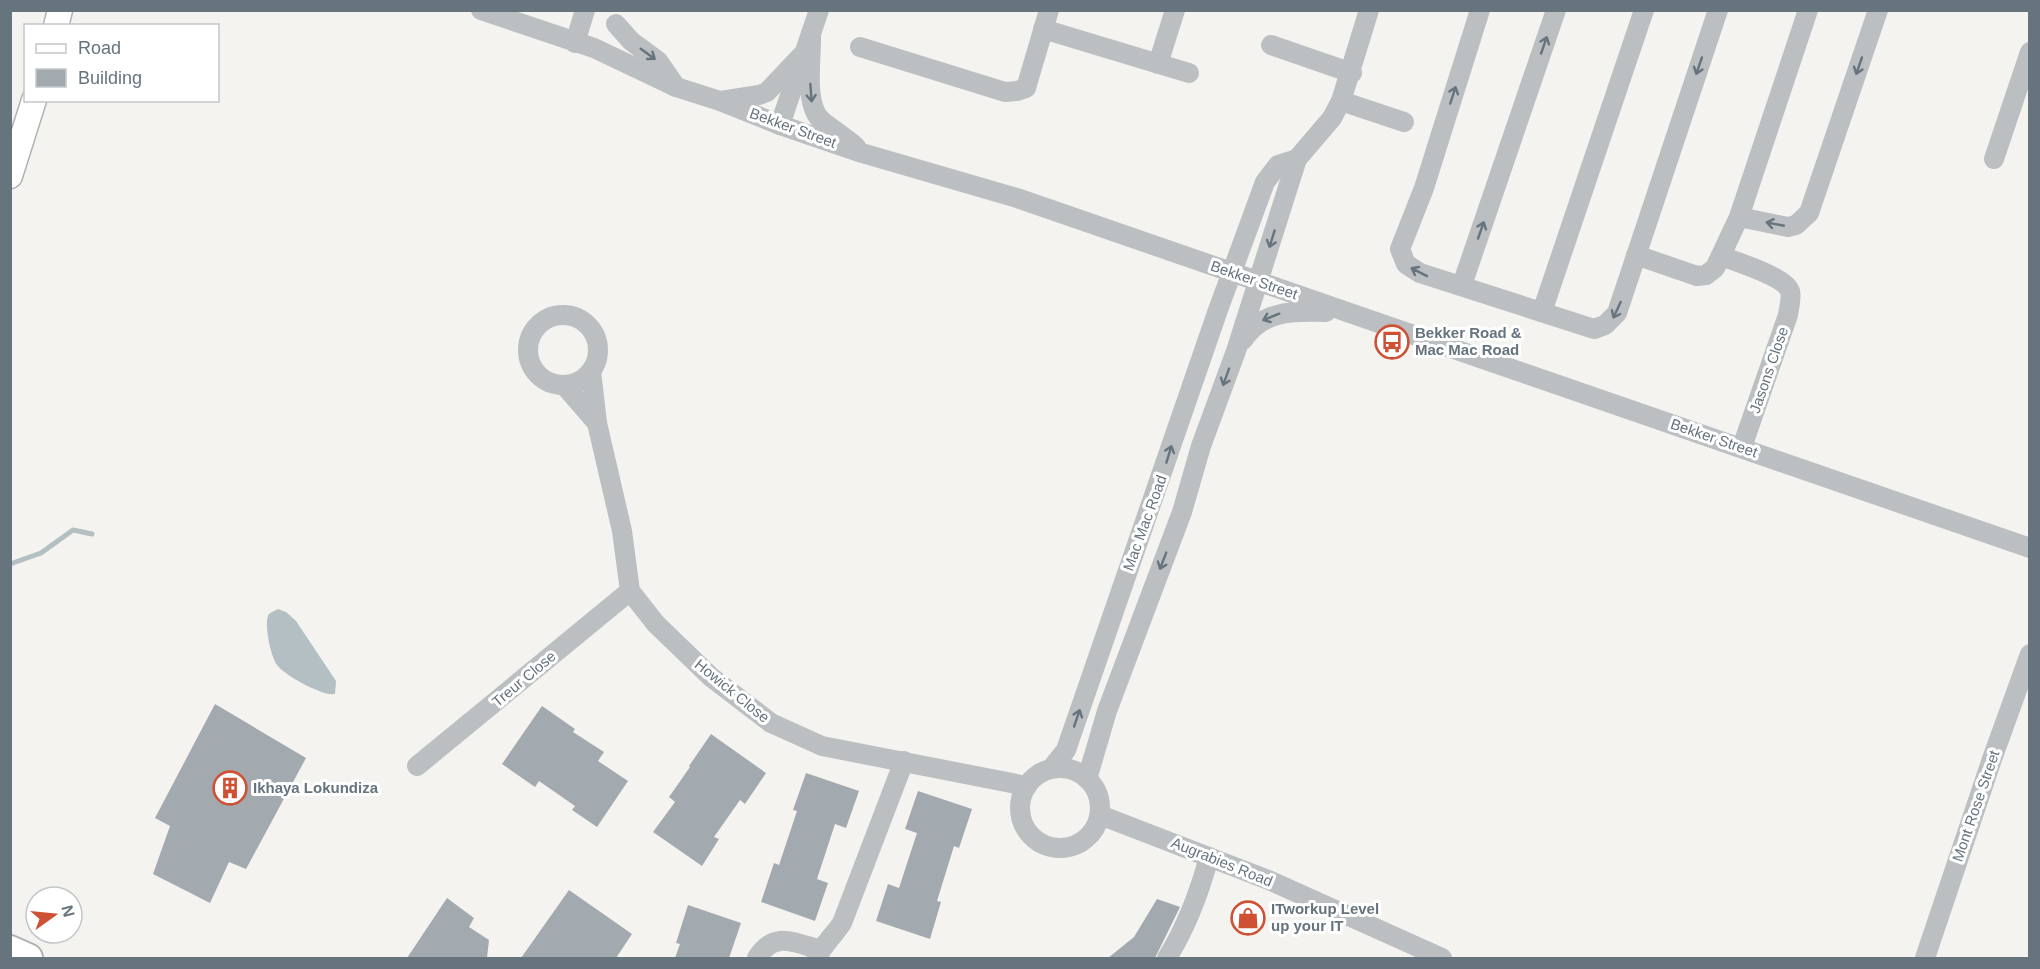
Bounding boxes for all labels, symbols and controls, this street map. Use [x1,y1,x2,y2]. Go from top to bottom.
legend [24,24,219,102]
one-way arrow [1540,37,1551,55]
text: Road [78,38,121,58]
one-way arrow [639,48,656,60]
one-way arrow [1693,56,1704,75]
one-way arrow [1853,56,1864,75]
text: Building [78,68,142,88]
one-way arrow [805,82,816,102]
one-way arrow [1448,86,1459,105]
street label: Bekker Street [748,104,840,151]
one-way arrow [1766,218,1785,229]
one-way arrow [1476,221,1487,240]
one-way arrow [1266,229,1277,248]
street label: Bekker Street [1208,257,1301,303]
one-way arrow [1411,265,1429,277]
one-way arrow [1611,300,1623,318]
one-way arrow [1263,312,1281,323]
bus stop icon: Bekker Road & Mac Mac Road [1374,324,1410,360]
place label: Bekker Road & Mac Mac Road [1415,324,1522,358]
street label: Jasons Close [1746,324,1791,415]
one-way arrow [1220,367,1231,386]
street label: Bekker Street [1668,415,1761,461]
one-way arrow [1164,445,1175,464]
street label: Mac Mac Road [1119,473,1170,573]
one-way arrow [1157,551,1168,570]
street label: Treur Close [488,647,559,710]
street label: Howick Close [692,655,773,726]
one-way arrow [1073,709,1084,728]
street label: Mont Rose Street [1948,747,2003,864]
building icon: Ikhaya Lokundiza [212,770,248,806]
place label: Ikhaya Lokundiza [253,779,379,796]
street label: Augrabies Road [1169,834,1275,890]
north arrow [24,885,84,945]
shop icon: ITworkup Level up your IT [1230,900,1266,936]
place label: ITworkup Level up your IT [1271,900,1379,934]
text: N [58,903,78,919]

